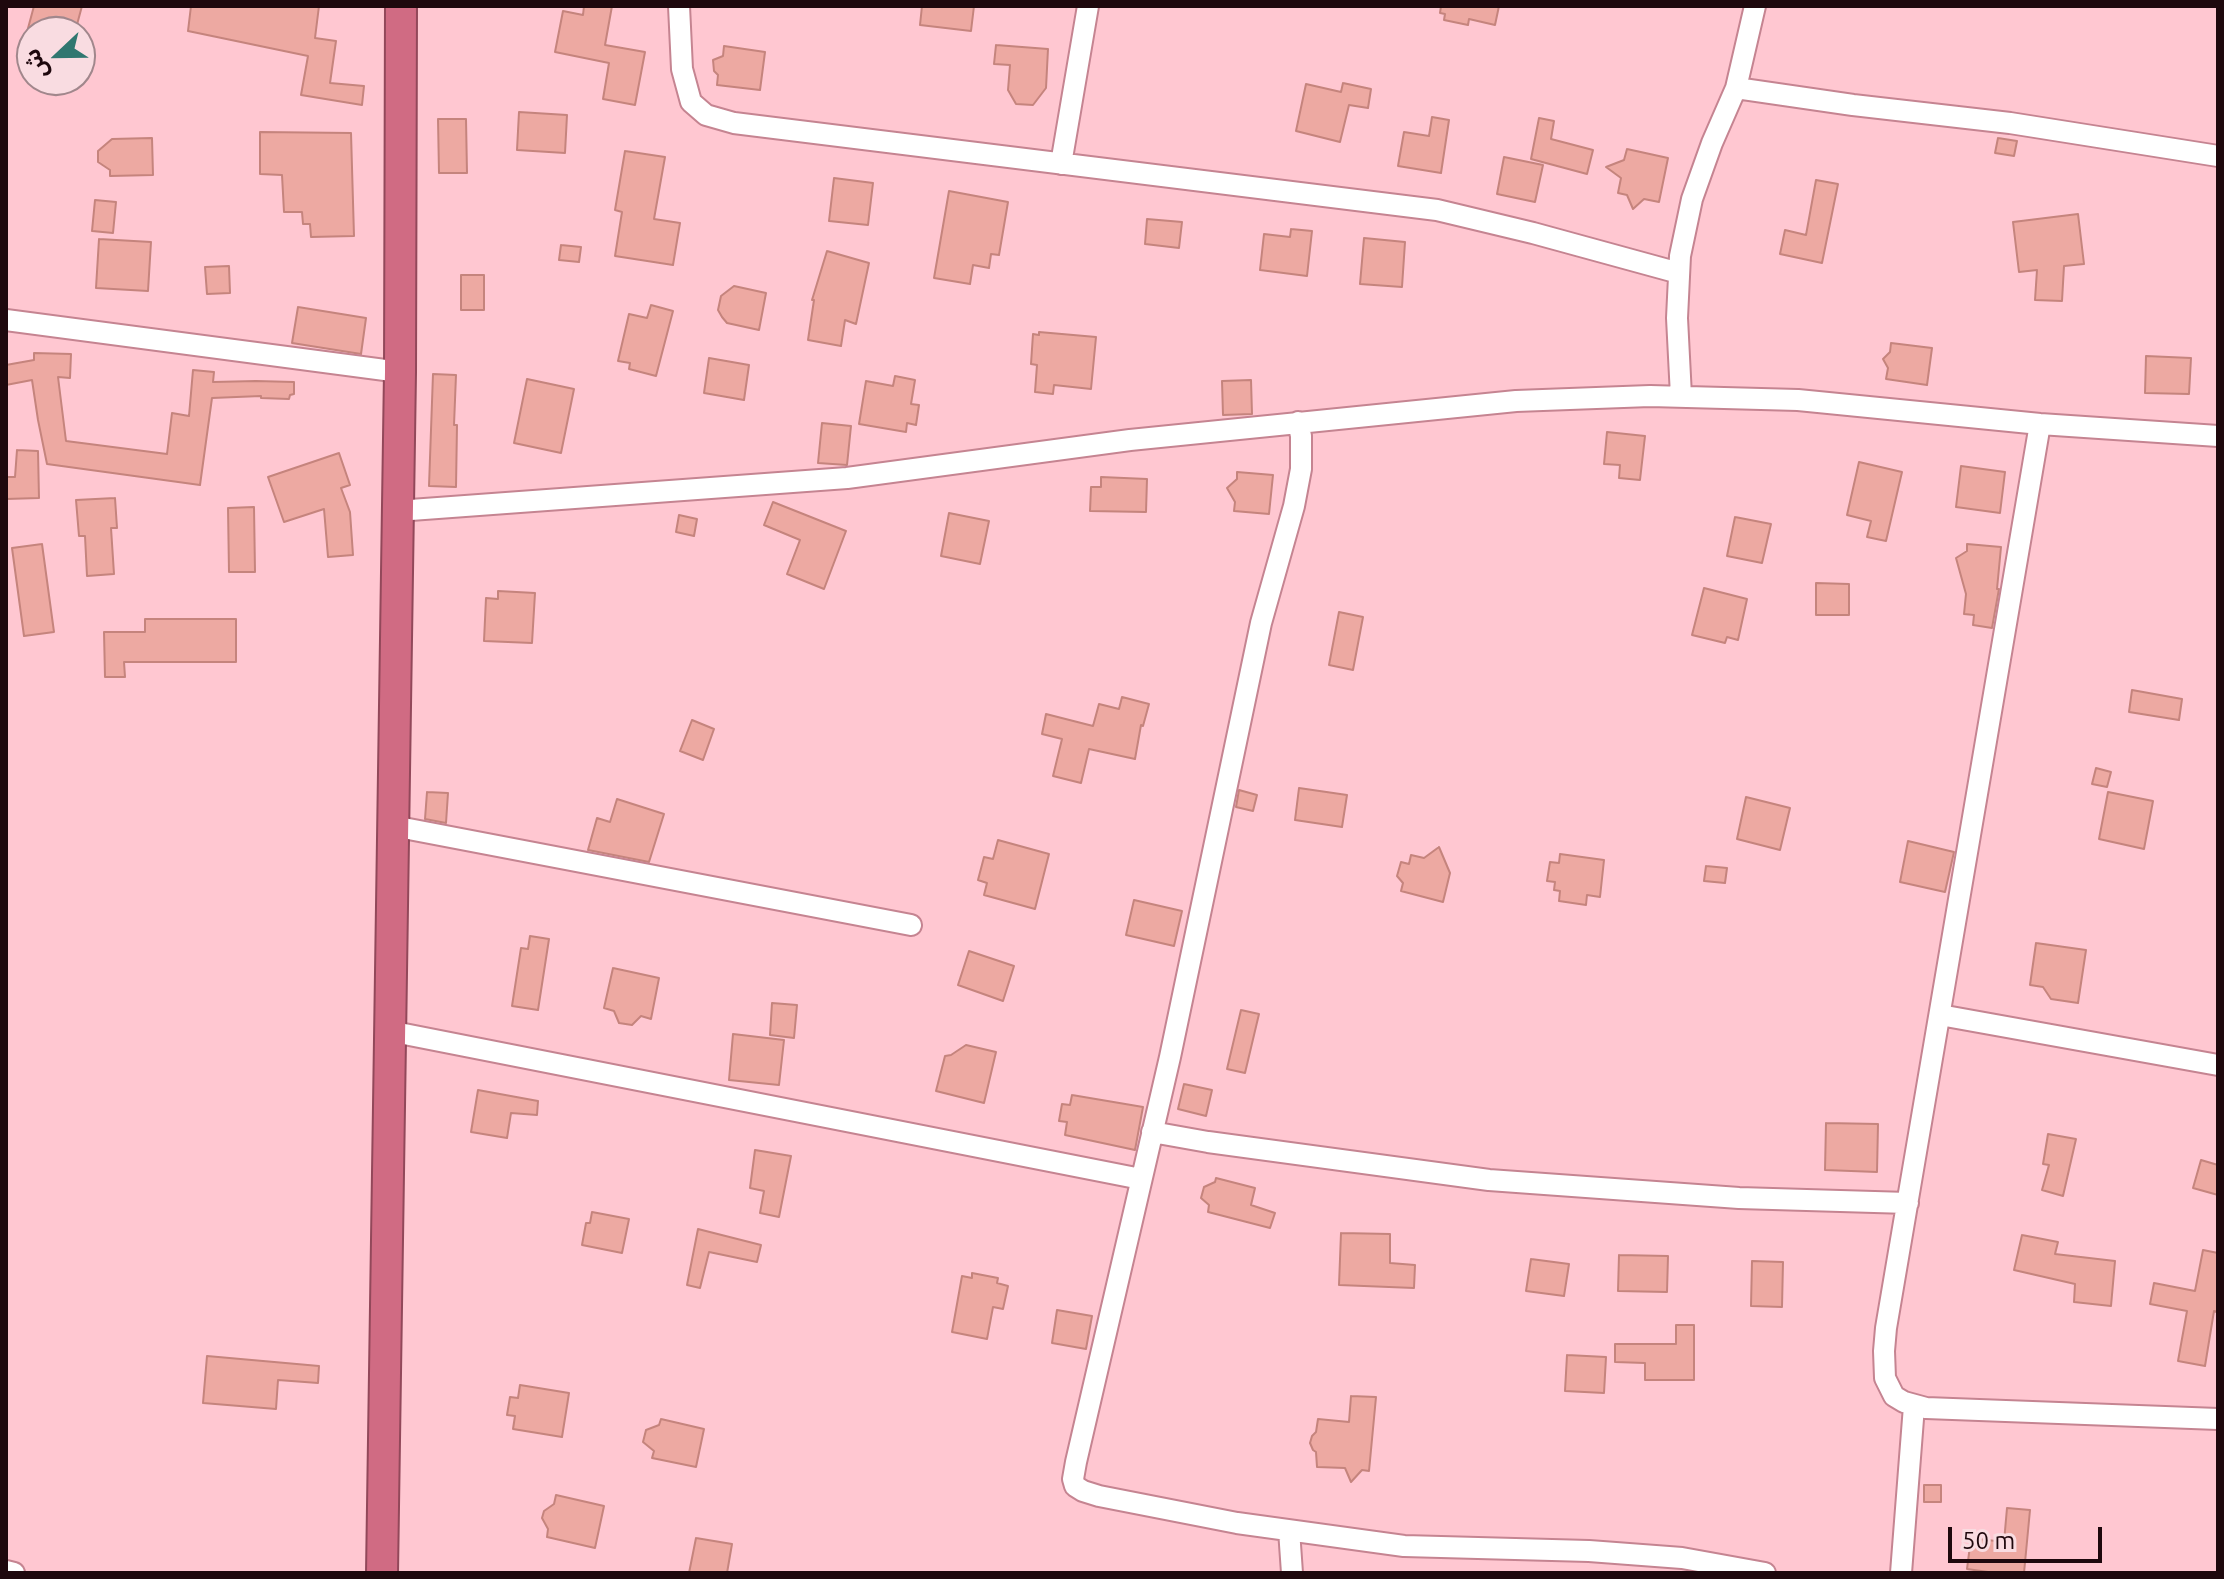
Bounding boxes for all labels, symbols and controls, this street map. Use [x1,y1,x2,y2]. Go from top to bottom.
north arrow [16,16,96,96]
text: ش [18,46,52,83]
scale bar [1952,1511,2106,1561]
text: 50 m [1962,1527,2015,1554]

